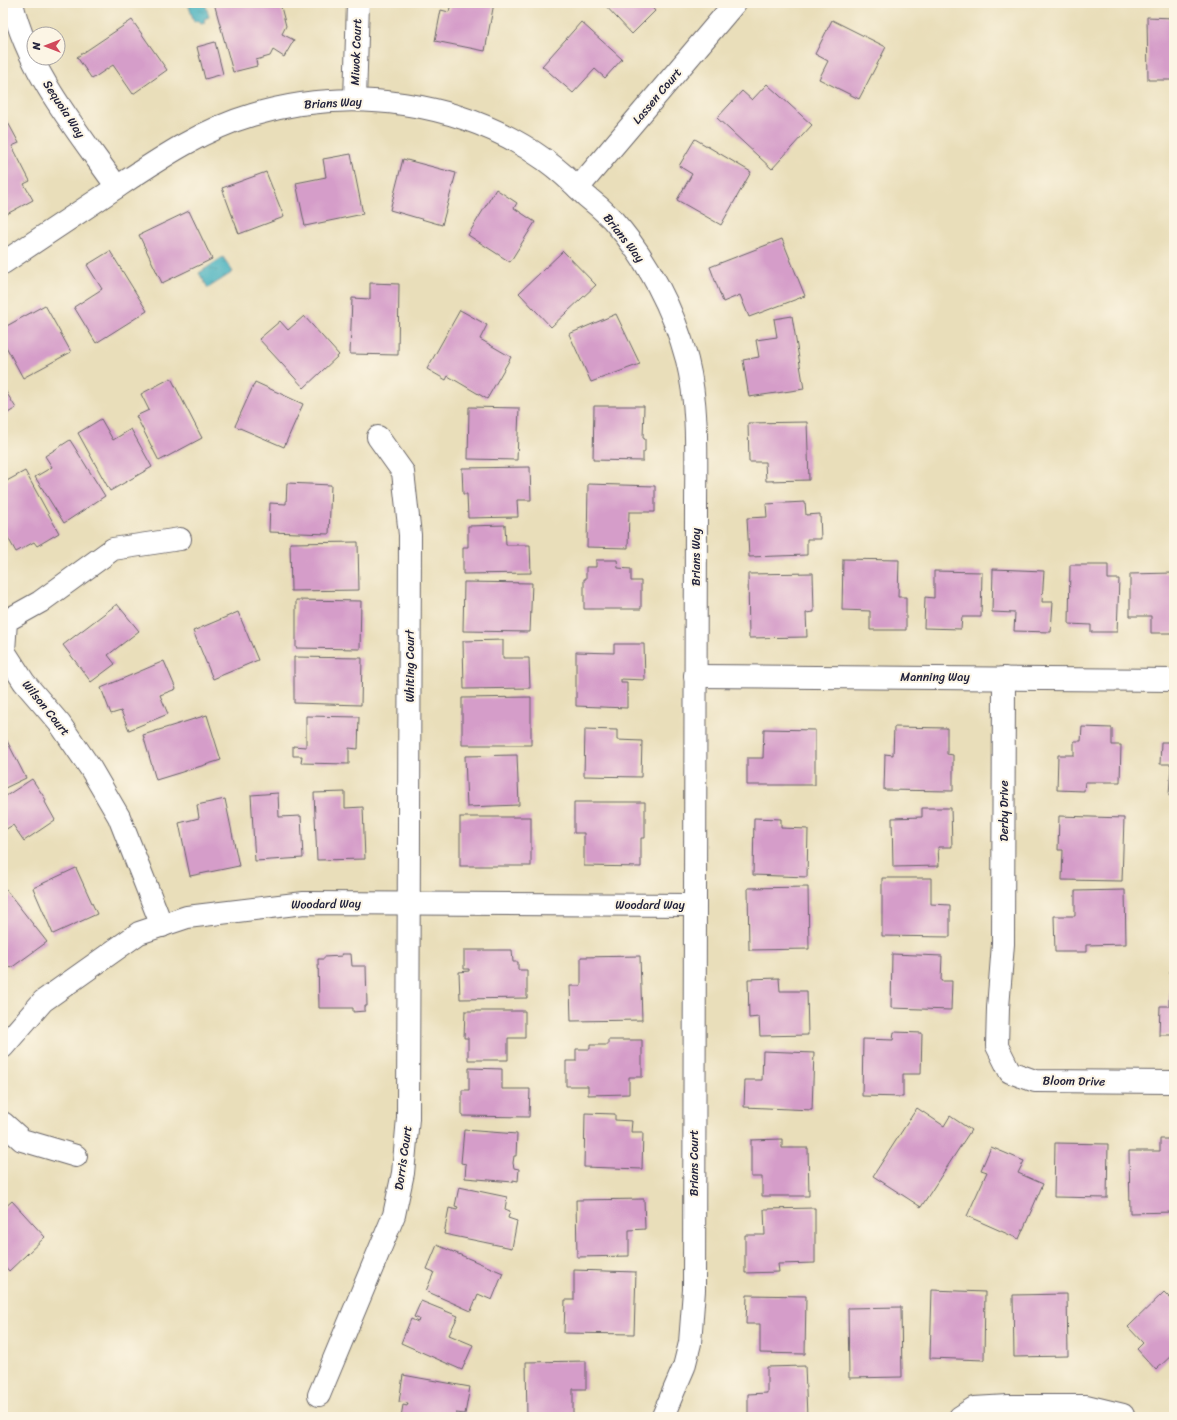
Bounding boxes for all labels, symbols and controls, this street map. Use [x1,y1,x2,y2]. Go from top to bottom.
street label: Miwok Court [344,18,368,86]
north arrow [26,26,66,66]
text: N [27,42,46,51]
street label: Lassen Court [627,63,687,129]
street label: Sequoia Way [37,75,92,143]
street label: Brians Way [304,90,363,115]
street label: Brians Way [598,208,651,268]
street label: Brians Way [685,527,707,586]
street label: Whiting Court [399,628,421,702]
street label: Manning Way [900,666,970,688]
street label: Wilson Court [16,675,76,741]
street label: Derby Drive [993,780,1015,842]
street label: Woodard Way [291,892,362,916]
street label: Woodard Way [615,894,686,916]
street label: Bloom Drive [1042,1069,1106,1093]
street label: Dorris Court [388,1125,418,1191]
street label: Brians Court [683,1130,705,1196]

